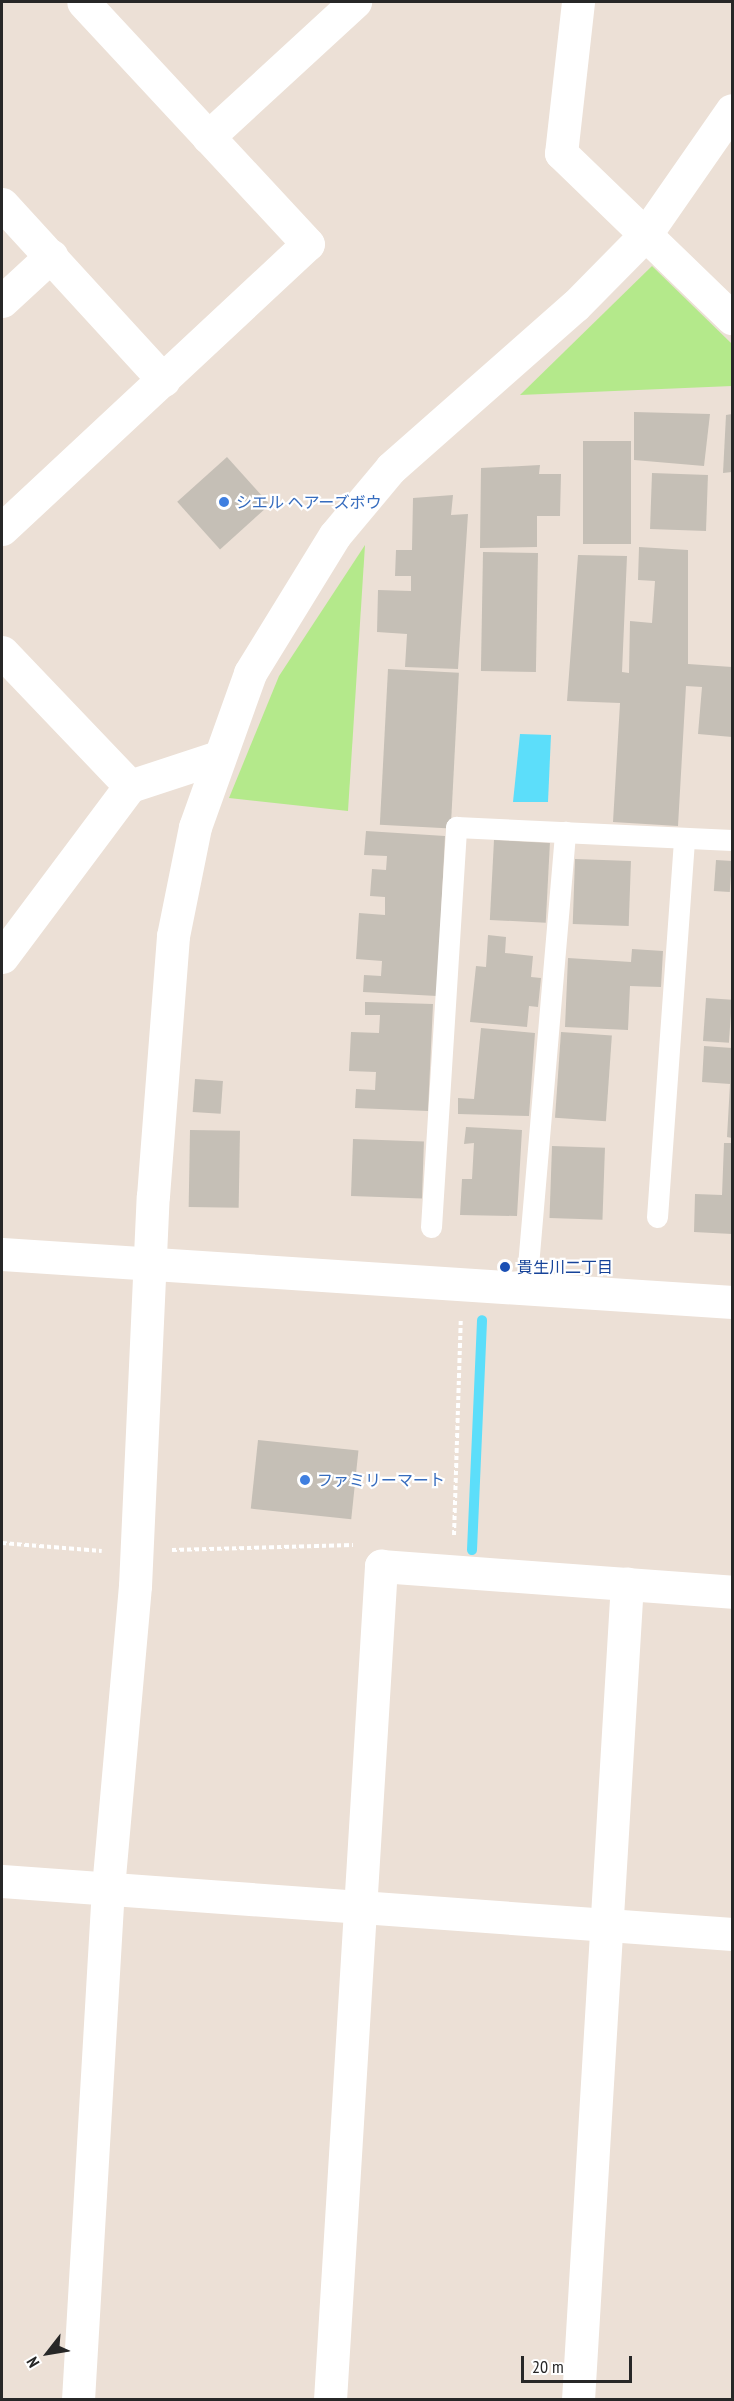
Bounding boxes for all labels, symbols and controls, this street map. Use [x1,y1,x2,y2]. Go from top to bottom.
place label: シエル ヘアーズボウ [236,492,382,512]
marker: シエル ヘアーズボウ [217,495,231,509]
place label: 貴生川二丁目 [517,1257,613,1277]
marker: 貴生川二丁目 [498,1260,512,1274]
place label: ファミリーマート [317,1470,445,1490]
marker: ファミリーマート [298,1473,312,1487]
north arrow [18,2323,78,2383]
scale bar [524,2344,635,2382]
text: N [22,2353,43,2371]
text: 20 m [532,2355,564,2378]

